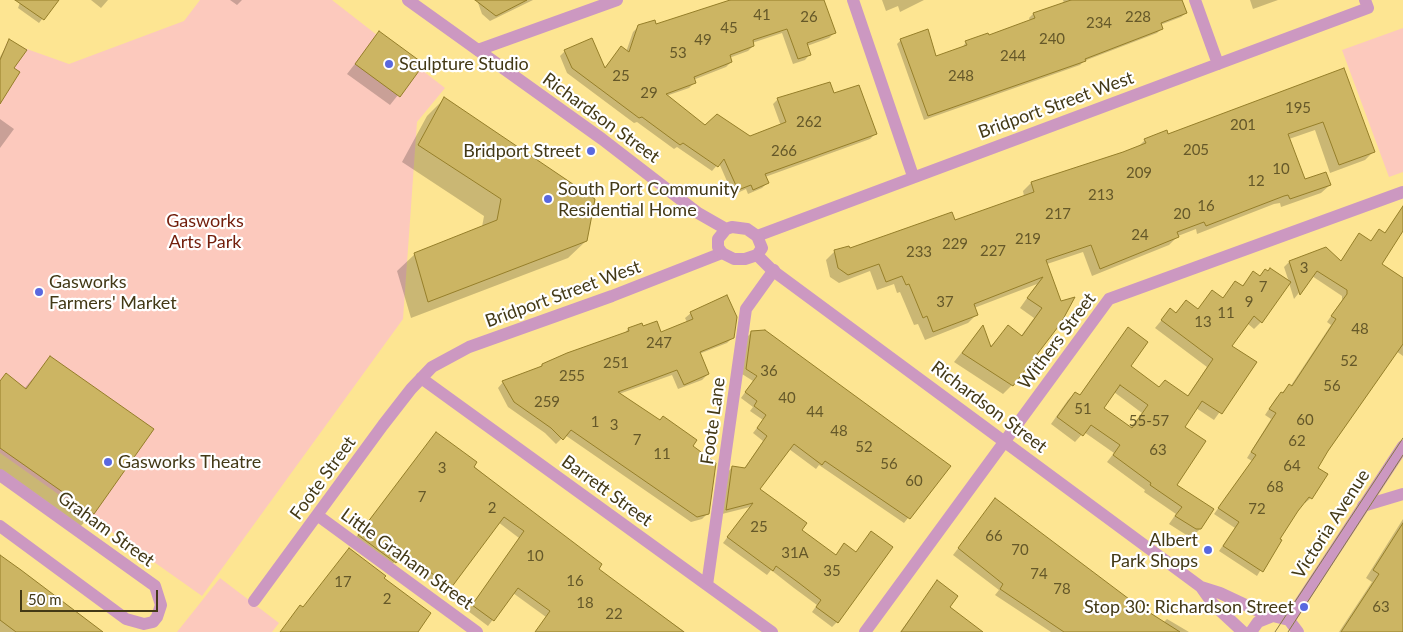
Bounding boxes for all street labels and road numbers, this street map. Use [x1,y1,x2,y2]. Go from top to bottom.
street label: Bridport Street West [975,67,1137,143]
street label: Richardson Street [538,68,664,168]
street label: Bridport Street West [482,256,644,332]
street label: Withers Street [1014,289,1100,393]
street label: Richardson Street [927,356,1051,458]
street label: Foote Lane [696,376,730,466]
street label: Foote Street [286,432,360,524]
street label: Barrett Street [557,451,657,531]
street label: Victoria Avenue [1288,465,1374,583]
street label: Graham Street [53,487,159,571]
street label: Little Graham Street [337,504,477,614]

